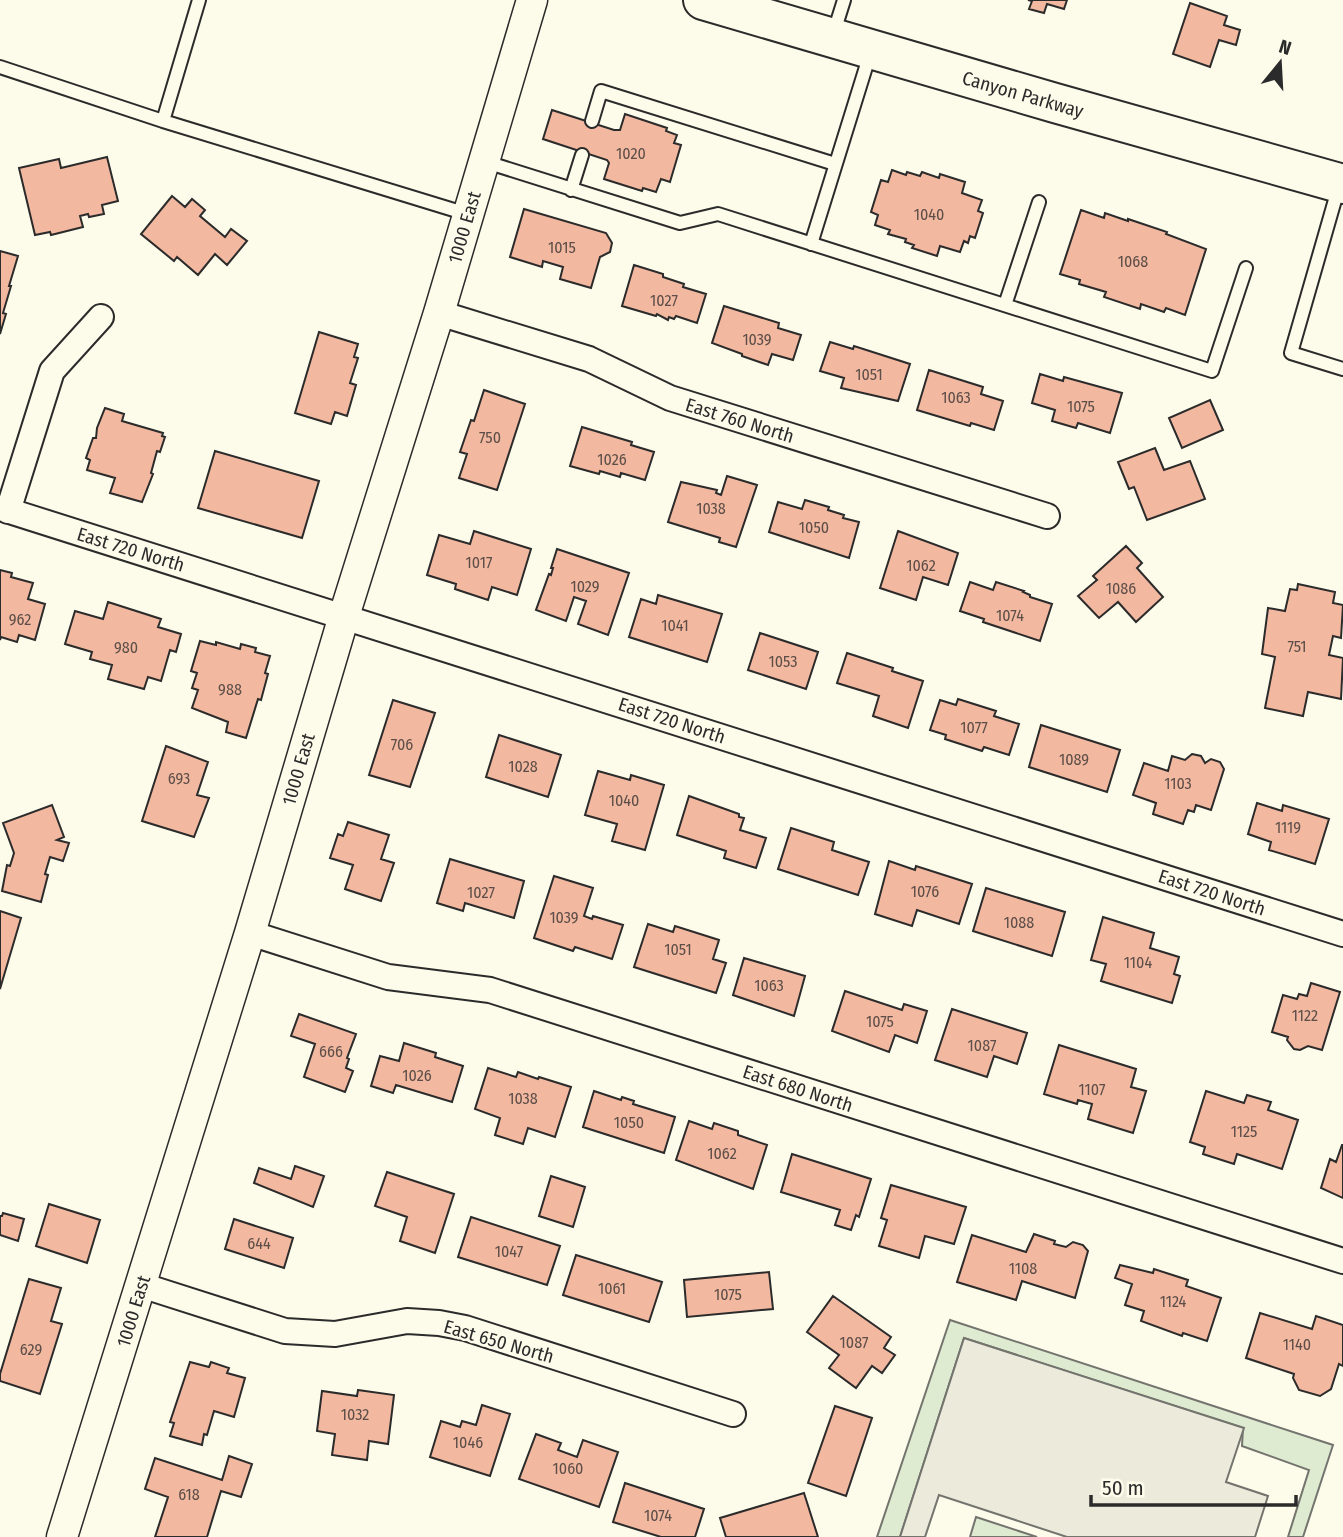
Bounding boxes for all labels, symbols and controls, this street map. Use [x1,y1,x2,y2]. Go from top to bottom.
north arrow [1245,28,1315,98]
text: N [1276,35,1294,60]
street label: Canyon Parkway [960,66,1087,123]
house number: 1020 [616,144,646,163]
street label: 1000 East [443,188,486,266]
house number: 1040 [914,205,944,224]
house number: 1015 [548,238,576,257]
house number: 1068 [1118,252,1148,271]
house number: 1027 [650,291,678,310]
house number: 1039 [742,330,772,349]
house number: 1051 [855,365,883,384]
house number: 1063 [941,388,971,407]
street label: East 760 North [683,393,797,448]
house number: 1075 [1067,397,1095,416]
house number: 750 [479,428,501,447]
house number: 1026 [597,450,627,469]
house number: 1038 [696,499,726,518]
house number: 1050 [799,518,829,537]
street label: East 720 North [74,522,187,577]
house number: 1017 [466,553,493,572]
house number: 1062 [906,556,936,575]
house number: 1029 [570,577,600,596]
house number: 1086 [1106,579,1136,598]
house number: 1074 [996,606,1024,625]
house number: 962 [9,610,31,629]
house number: 1041 [661,616,689,635]
house number: 751 [1287,637,1307,656]
house number: 980 [114,638,138,657]
house number: 1053 [768,652,798,671]
house number: 988 [218,680,242,699]
street label: East 720 North [615,692,728,749]
house number: 1077 [960,718,988,737]
street label: 1000 East [277,730,320,808]
house number: 706 [391,735,413,754]
house number: 1089 [1059,750,1089,769]
house number: 1028 [508,757,538,776]
house number: 693 [168,769,190,788]
house number: 1103 [1164,774,1192,793]
house number: 1040 [609,791,639,810]
house number: 1119 [1275,818,1301,837]
street label: East 720 North [1155,864,1268,921]
house number: 1076 [911,882,939,901]
house number: 1027 [467,883,495,902]
house number: 1039 [549,908,579,927]
house number: 1088 [1004,913,1034,932]
house number: 1051 [664,940,692,959]
house number: 1104 [1124,953,1152,972]
house number: 1063 [754,976,784,995]
house number: 1122 [1292,1006,1318,1025]
house number: 1075 [866,1012,894,1031]
house number: 1087 [968,1036,997,1055]
house number: 666 [319,1042,343,1061]
street label: East 680 North [740,1060,856,1117]
house number: 1026 [402,1066,432,1085]
house number: 1107 [1079,1080,1106,1099]
house number: 1038 [508,1089,538,1108]
house number: 1050 [614,1113,644,1132]
house number: 1125 [1231,1122,1257,1141]
house number: 1062 [707,1144,737,1163]
house number: 644 [247,1234,271,1253]
house number: 1047 [495,1242,524,1261]
house number: 1108 [1009,1259,1037,1278]
street label: 1000 East [112,1272,155,1350]
house number: 1061 [598,1279,626,1298]
house number: 1075 [714,1285,742,1304]
house number: 1124 [1160,1292,1187,1311]
street label: East 650 North [441,1315,557,1368]
house number: 1087 [840,1333,869,1352]
house number: 1140 [1283,1335,1311,1354]
house number: 629 [20,1340,42,1359]
house number: 1032 [341,1405,369,1424]
house number: 1046 [453,1433,483,1452]
house number: 1060 [553,1459,583,1478]
scale bar [1091,1464,1296,1508]
text: 50 m [1102,1475,1144,1501]
house number: 618 [178,1485,200,1504]
house number: 1074 [644,1506,672,1525]

